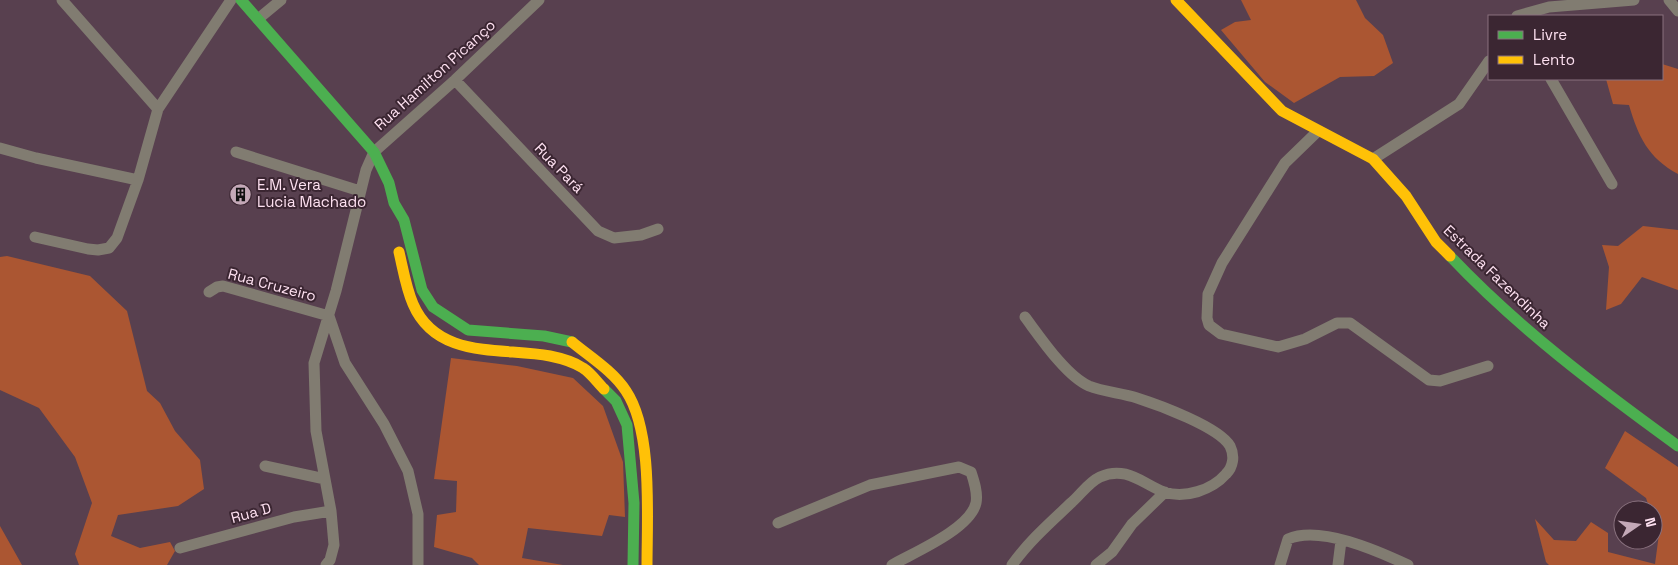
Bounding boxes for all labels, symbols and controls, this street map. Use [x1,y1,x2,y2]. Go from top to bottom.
street label: Rua Hamilton Picanço [370,15,499,134]
legend [1488,15,1663,80]
text: Livre [1533,25,1567,44]
text: Lento [1533,50,1575,69]
street label: Rua Pará [531,139,588,197]
place label: E.M. Vera Lucia Machado [257,175,366,211]
building icon: E.M. Vera Lucia Machado [229,182,253,206]
street label: Estrada Fazendinha [1440,221,1555,333]
street label: Rua Cruzeiro [226,264,318,305]
street label: Rua D [229,498,273,527]
north arrow [1613,500,1663,550]
text: N [1641,515,1660,529]

